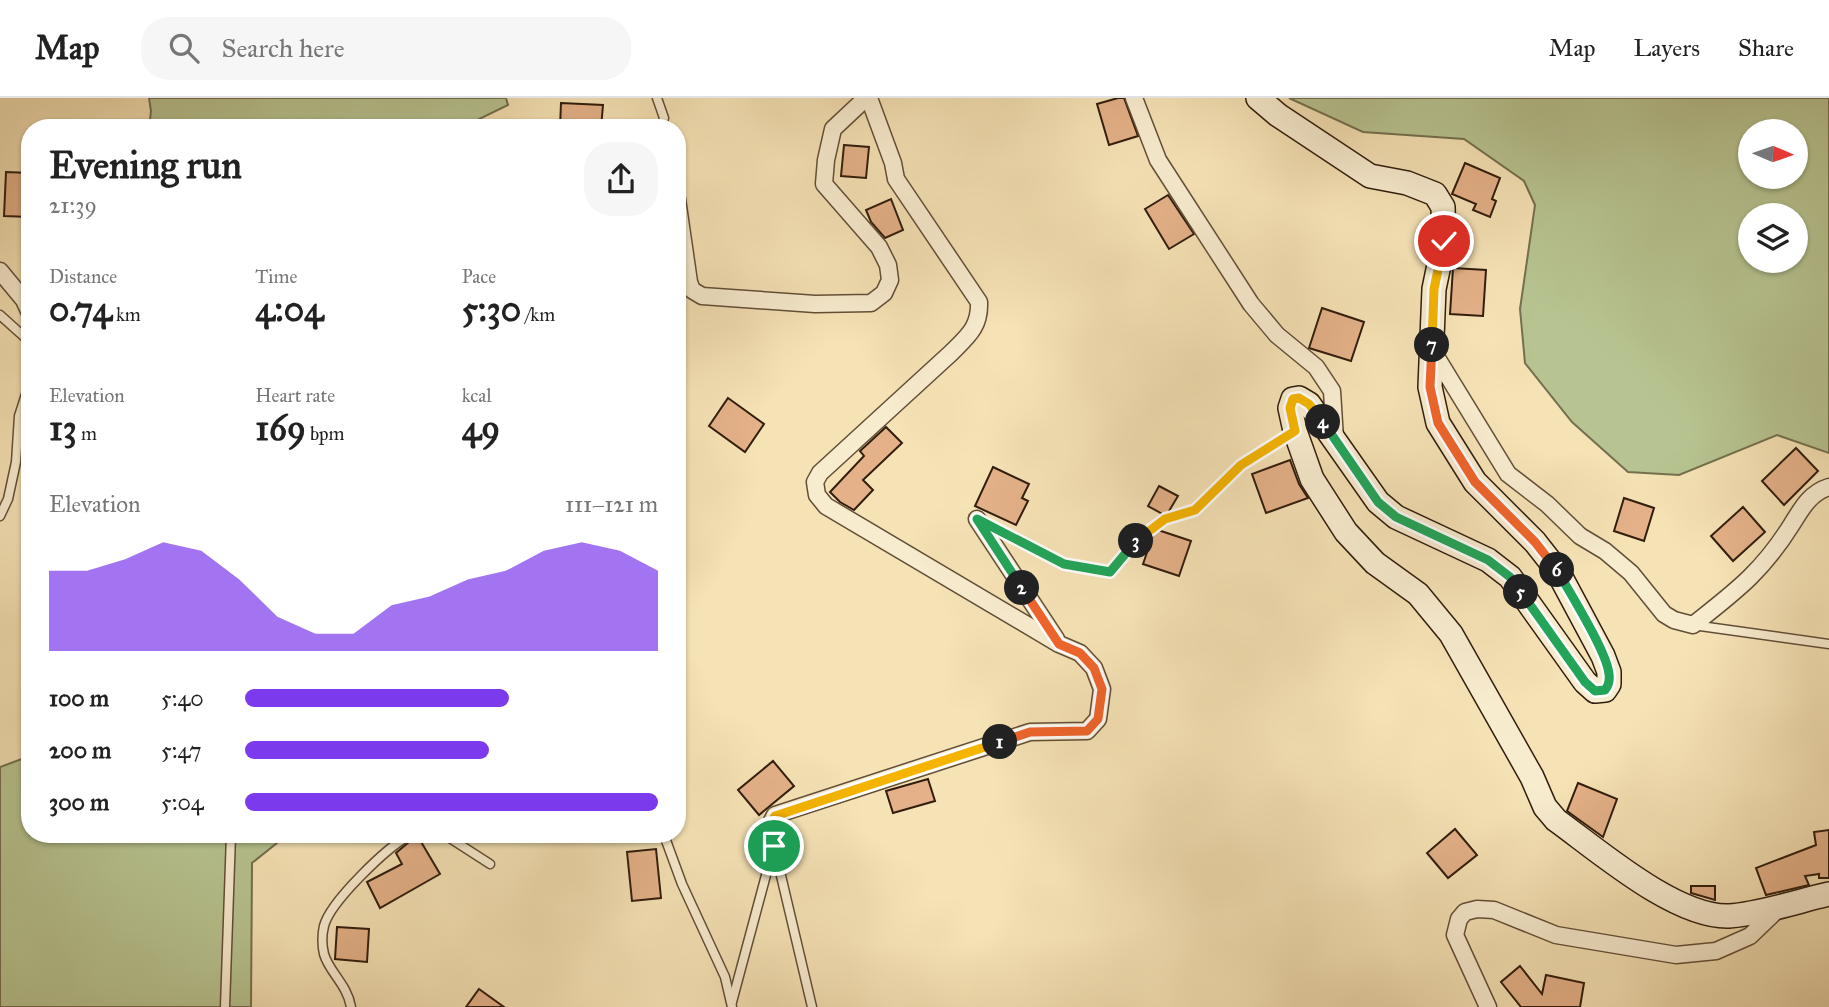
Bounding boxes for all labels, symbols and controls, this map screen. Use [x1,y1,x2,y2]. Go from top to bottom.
search box [141,17,631,80]
text: Map [35,28,99,68]
icon: search [165,29,203,67]
text: Search here [221,32,345,64]
text: Map [1549,33,1596,63]
text: Layers [1634,33,1700,63]
text: Share [1738,33,1794,63]
north arrow [1738,119,1808,189]
map controls [1738,119,1808,273]
text: Evening run [49,142,242,188]
button: share [584,142,658,216]
text: 21:39 [49,191,97,219]
button: layers [1738,203,1808,273]
pin [1414,211,1474,271]
icon: check [1425,222,1463,260]
text: Distance [49,265,117,288]
text: Time [255,265,297,288]
text: Pace [462,265,496,288]
text: 0.74 [49,288,112,331]
text: 4:04 [255,288,324,331]
text: 5:30 [462,288,521,331]
text: km [112,303,141,326]
text: /km [521,303,555,326]
pin: 7 [1414,328,1450,362]
text: 7 [1426,333,1437,356]
text: Elevation [49,384,124,407]
text: Heart rate [255,384,335,407]
text: kcal [462,384,492,407]
pin: 4 [1306,404,1340,440]
text: 13 [49,407,77,450]
text: 169 [255,407,306,450]
text: 49 [462,407,500,450]
text: 4 [1317,410,1328,433]
text: m [77,422,97,445]
text: bpm [306,422,345,445]
text: Elevation [49,490,140,518]
text: 111–121 m [565,490,658,518]
pin: 3 [1118,524,1154,558]
text: 3 [1132,529,1139,552]
pin: 6 [1540,552,1574,588]
text: 6 [1552,558,1561,581]
pin: 2 [1004,570,1040,606]
pin: 5 [1504,574,1538,610]
text: 2 [1017,576,1026,599]
text: 5 [1516,580,1525,603]
text: 100 m [49,684,109,712]
text: 5:40 [161,684,204,712]
pin: 1 [982,724,1018,760]
text: 1 [996,730,1003,753]
text: 200 m [49,736,111,764]
text: 5:47 [161,736,202,764]
text: 300 m [49,788,109,816]
text: 5:04 [161,788,204,816]
pin [744,816,804,876]
icon: arrive [755,827,793,865]

